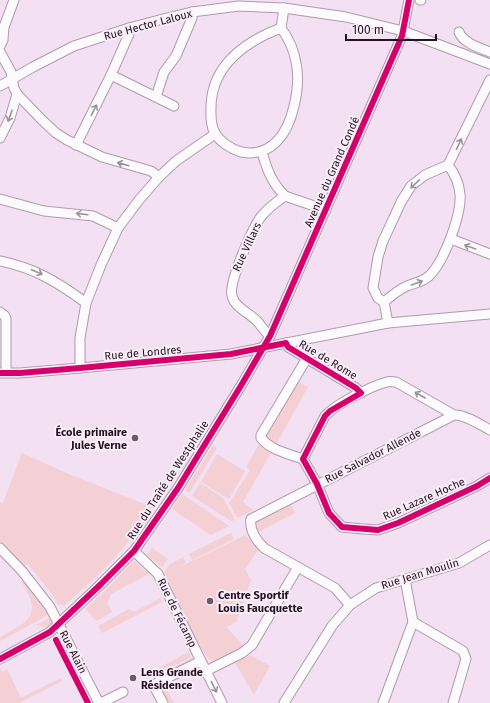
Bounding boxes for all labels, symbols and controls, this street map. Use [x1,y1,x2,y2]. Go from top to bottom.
street label: Rue Hector Laloux [103,7,194,43]
scale bar [346,16,436,42]
text: 100 m [352,23,384,37]
one-way arrow [90,104,98,116]
one-way arrow [5,110,13,122]
street label: Avenue du Grand Condé [302,115,362,229]
one-way arrow [456,138,463,150]
one-way arrow [117,160,130,167]
one-way arrow [410,179,420,189]
one-way arrow [76,210,89,218]
street label: Rue Villars [230,220,264,274]
one-way arrow [465,242,477,250]
one-way arrow [31,269,43,276]
one-way arrow [411,278,423,286]
street label: Rue de Rome [296,337,360,383]
street label: Rue de Londres [104,343,182,363]
one-way arrow [414,391,426,399]
street label: Rue du Traîté de Westphalie [125,418,211,542]
place label: École primaire Jules Verne [55,425,127,452]
street label: Rue Salvador Allende [323,426,423,486]
marker: École primaire Jules Verne [130,433,140,443]
street label: Rue Lazare Hoche [381,475,467,523]
street label: Rue Jean Moulin [380,556,460,592]
street label: Rue de Fécamp [155,576,199,650]
place label: Centre Sportif Louis Faucquette [218,589,303,615]
marker: Centre Sportif Louis Faucquette [205,596,215,606]
street label: Rue Alain [57,628,89,676]
place label: Lens Grande Résidence [141,666,203,692]
marker: Lens Grande Résidence [128,673,138,683]
one-way arrow [211,680,218,692]

